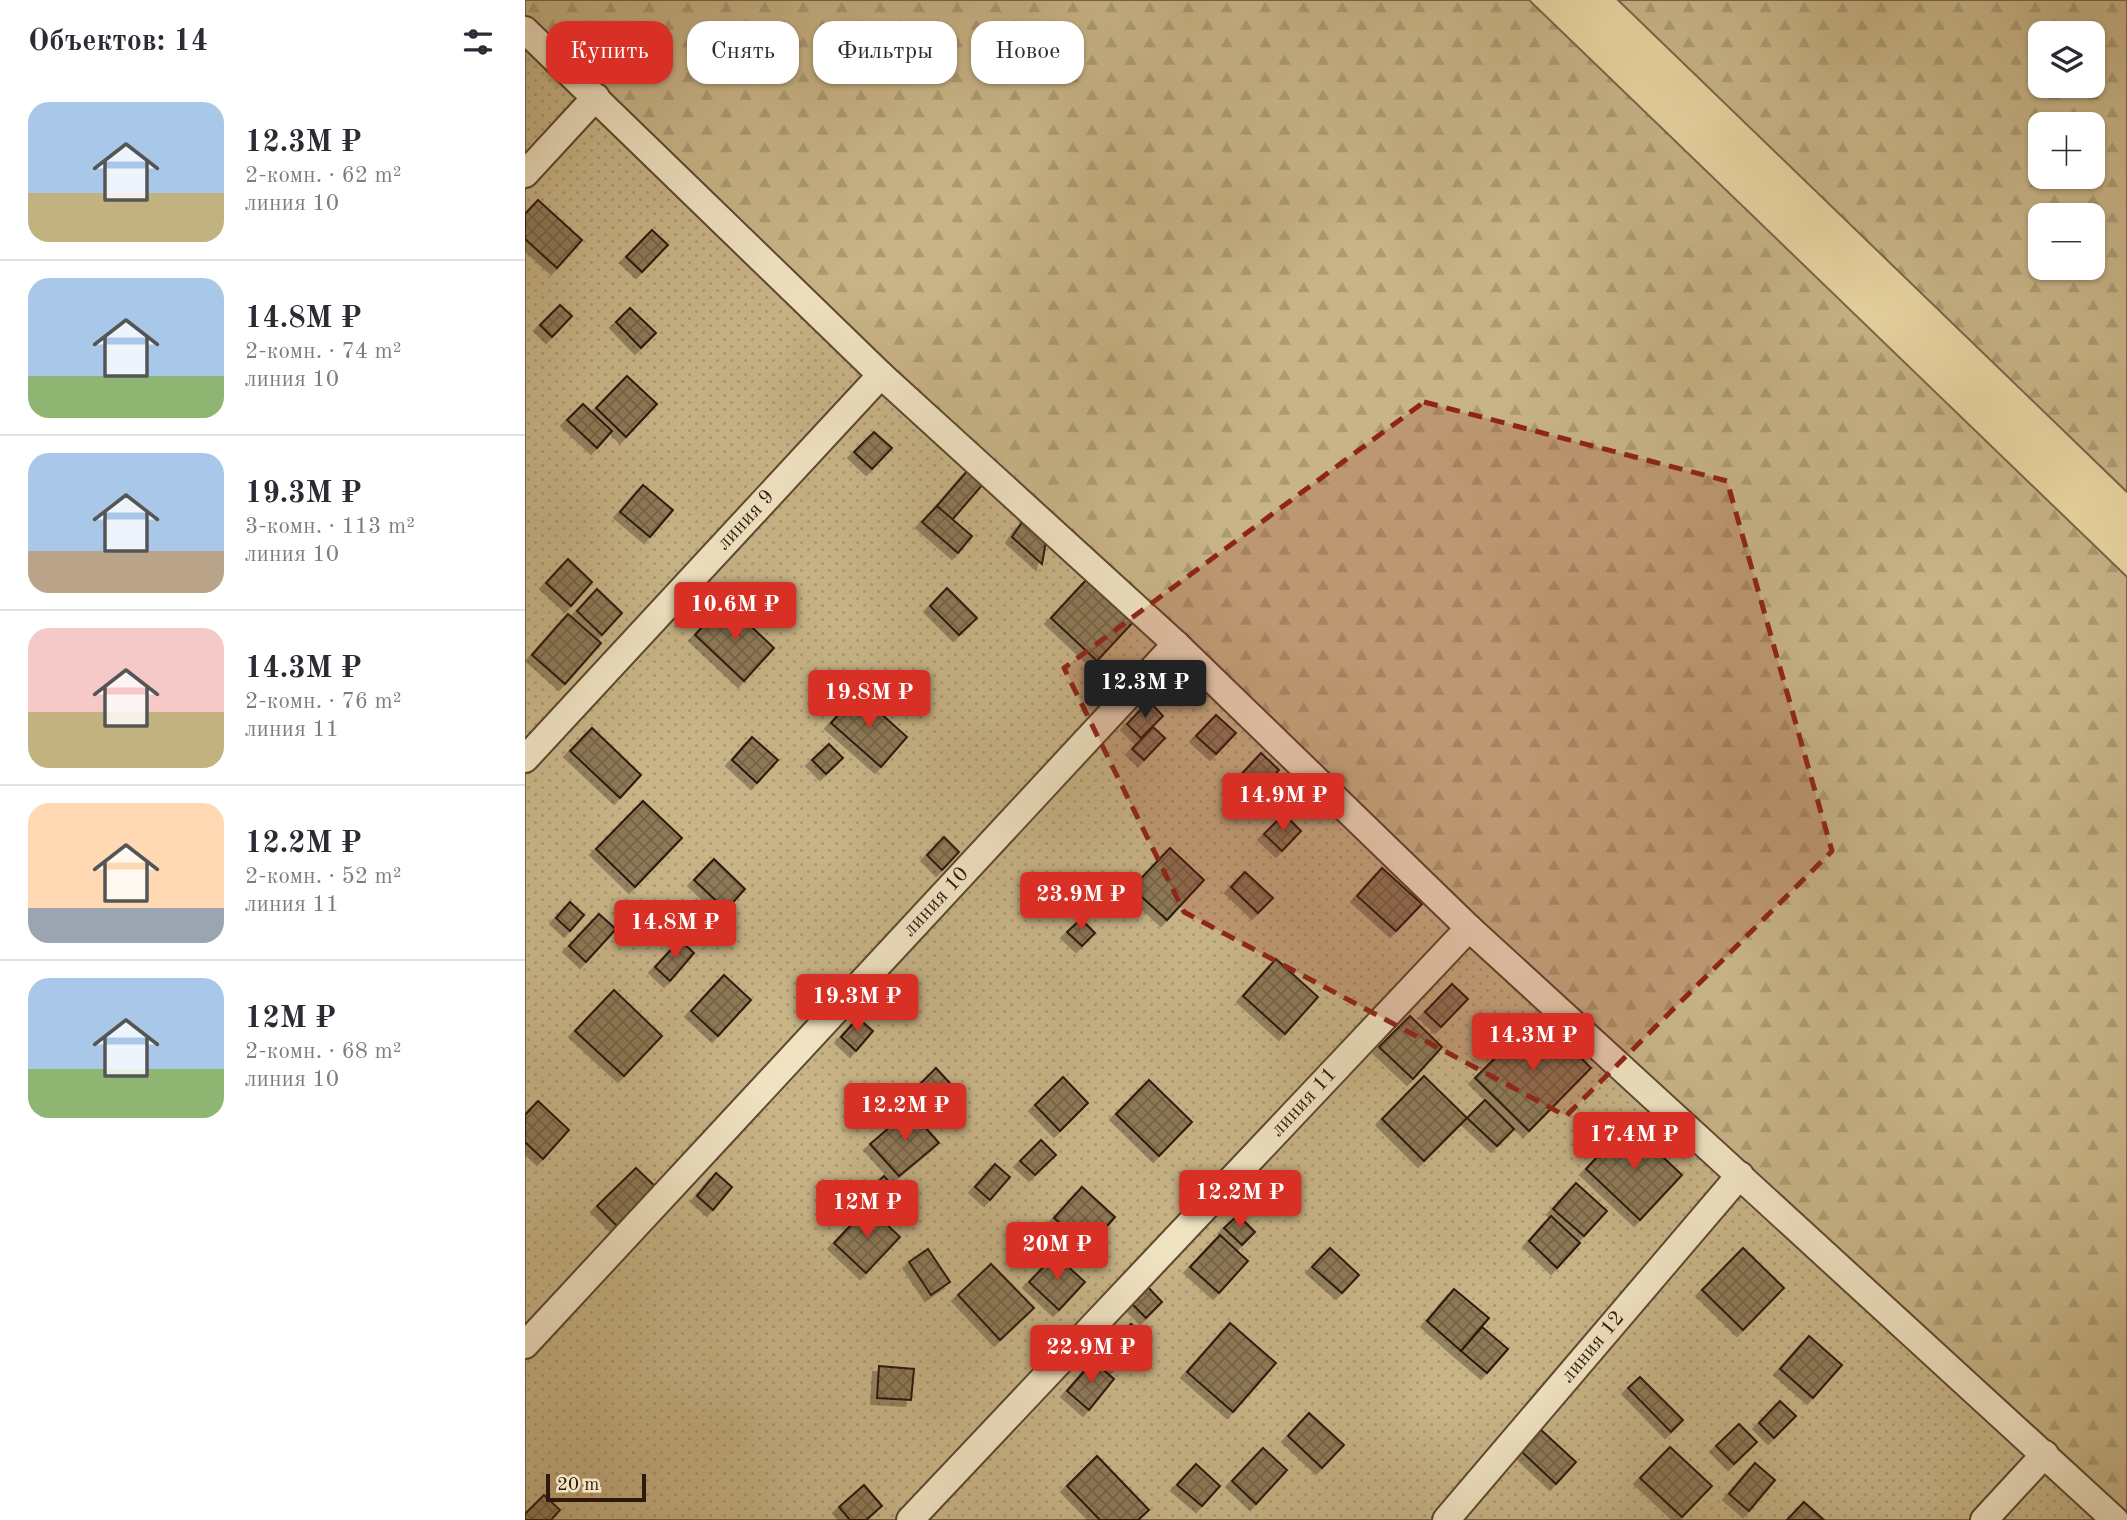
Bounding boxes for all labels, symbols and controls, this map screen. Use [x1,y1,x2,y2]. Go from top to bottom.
chip: Купить [546,21,673,84]
chip: Снять [687,21,799,84]
chip: Фильтры [813,21,957,84]
chip: Новое [971,21,1084,84]
map controls [2028,21,2105,280]
button: layers [2028,21,2105,98]
icon: filters [459,23,497,61]
text: Объектов: 14 [28,27,208,57]
button: + [2028,112,2105,189]
text: 12.3M ₽ [245,128,362,158]
icon: home [84,130,168,214]
text: 2-комн. · 62 m² [245,164,402,187]
text: линия 10 [245,192,339,215]
button: − [2028,203,2105,280]
text: 14.8M ₽ [245,304,362,334]
icon: home [84,306,168,390]
text: 2-комн. · 74 m² [245,340,402,363]
text: линия 10 [245,368,339,391]
text: 19.3M ₽ [245,479,362,509]
icon: home [84,481,168,565]
street label: линия 9 [713,486,779,554]
text: 3-комн. · 113 m² [245,515,415,538]
text: линия 10 [245,543,339,566]
pin: 10.6M ₽ [670,582,800,642]
text: 10.6M ₽ [690,593,780,616]
text: 14.3M ₽ [245,654,362,684]
icon: home [84,656,168,740]
pin: 12.3M ₽ [1080,660,1210,720]
pin: 19.8M ₽ [804,670,934,730]
text: 12.3M ₽ [1100,671,1190,694]
text: 19.8M ₽ [824,681,914,704]
text: 2-комн. · 76 m² [245,690,402,713]
text: линия 11 [245,718,339,741]
pin: 14.9M ₽ [1218,774,1348,833]
text: 14.9M ₽ [1238,784,1328,807]
text: 12.2M ₽ [245,829,362,859]
icon: home [84,831,168,915]
street label: линия 10 [899,863,973,941]
text: 2-комн. · 52 m² [245,865,402,888]
pin: 23.9M ₽ [1016,872,1146,932]
text: 23.9M ₽ [1036,883,1126,906]
text: линия 11 [245,893,339,916]
pin: 14.8M ₽ [610,900,740,960]
text: 14.8M ₽ [630,911,720,934]
pin: 19.3M ₽ [792,974,922,1034]
text: 19.3M ₽ [812,985,902,1008]
text: 12M ₽ [245,1004,336,1034]
icon: home [84,1006,168,1090]
pin: 14.3M ₽ [1468,1014,1598,1073]
text: 14.3M ₽ [1488,1024,1578,1047]
text: 2-комн. · 68 m² [245,1040,402,1063]
street label: линия 11 [1267,1063,1341,1141]
text: линия 10 [245,1068,339,1091]
pin: 12.2M ₽ [840,1084,970,1143]
text: 12.2M ₽ [860,1094,950,1117]
pin: 17.4M ₽ [1569,1112,1699,1172]
text: 17.4M ₽ [1589,1123,1679,1146]
pin: 12.2M ₽ [1175,1170,1305,1230]
pin: 12M ₽ [818,1180,916,1240]
text: 12.2M ₽ [1195,1181,1285,1204]
text: 12M ₽ [832,1191,902,1214]
pin: 20M ₽ [1008,1222,1106,1282]
text: 20M ₽ [1022,1233,1092,1256]
street label: линия 12 [1557,1307,1629,1387]
pin: 22.9M ₽ [1026,1326,1156,1385]
text: 22.9M ₽ [1046,1336,1136,1359]
scale bar [546,1471,646,1503]
text: 20 m [557,1476,599,1495]

